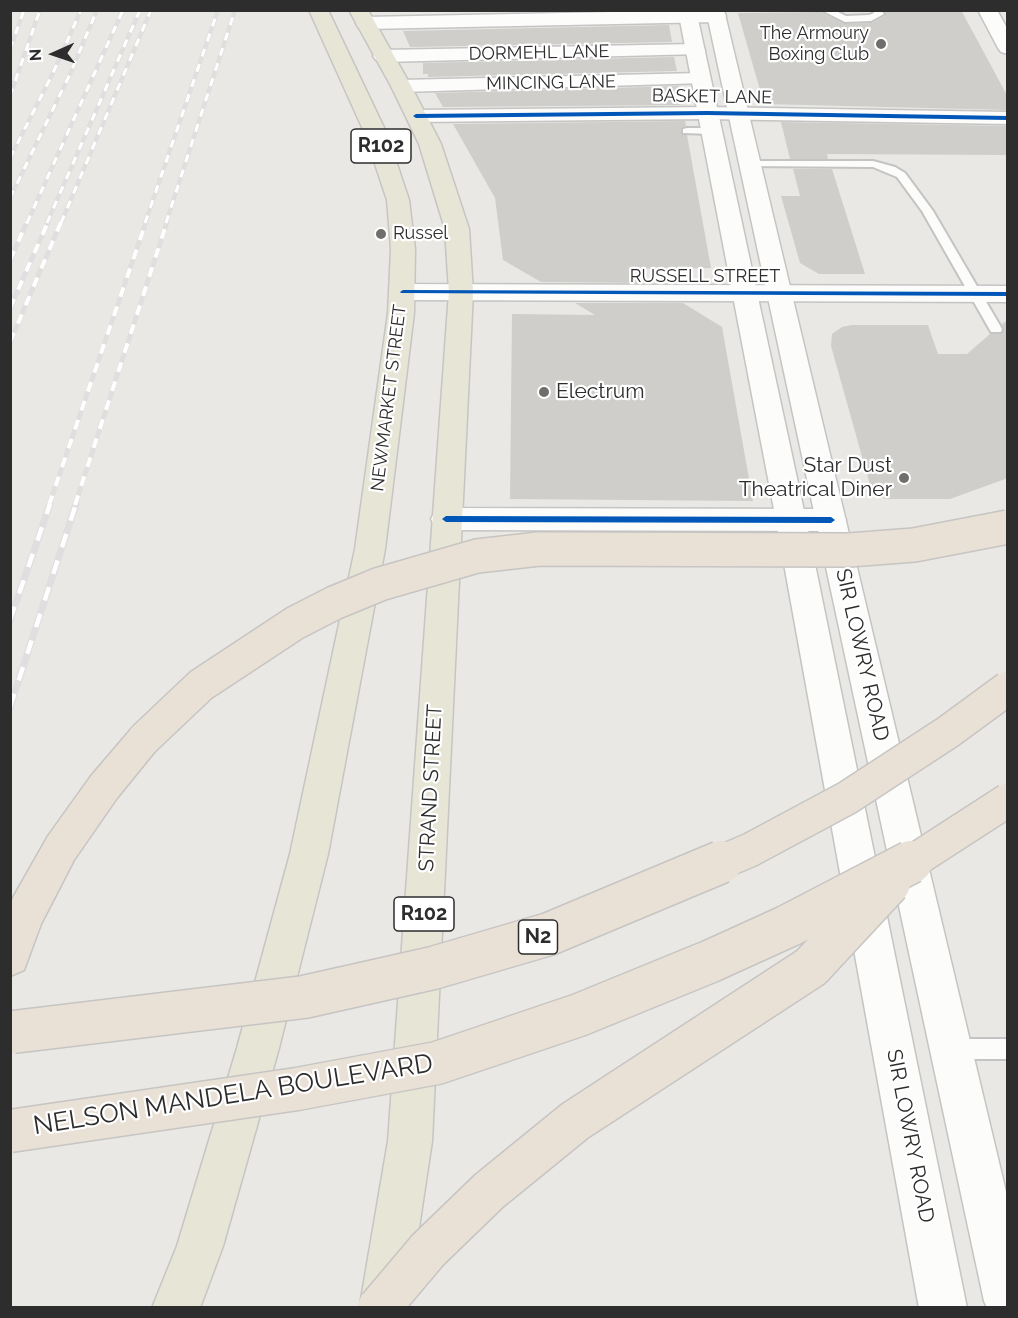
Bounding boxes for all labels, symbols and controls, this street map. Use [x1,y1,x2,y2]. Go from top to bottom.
place label: The Armoury Boxing Club [760,23,869,66]
north arrow [24,24,84,84]
marker: The Armoury Boxing Club [874,37,888,51]
street label: DORMEHL LANE [468,41,610,65]
text: N [26,48,45,62]
street label: MINCING LANE [486,71,616,95]
street label: BASKET LANE [652,85,772,109]
road number: R102 [351,129,411,163]
place label: Russel [393,223,448,245]
marker: Russel [374,227,388,241]
street label: RUSSELL STREET [630,266,780,288]
street label: NEWMARKET STREET [367,303,411,493]
place label: Electrum [556,379,645,405]
marker: Electrum [537,385,551,399]
place label: Star Dust Theatrical Diner [739,453,892,503]
marker: Star Dust Theatrical Diner [897,471,911,485]
street label: SIR LOWRY ROAD [830,566,894,744]
street label: STRAND STREET [414,704,448,872]
road number: R102 [394,897,454,931]
road number: N2 [518,920,558,954]
street label: SIR LOWRY ROAD [881,1047,939,1225]
street label: NELSON MANDELA BOULEVARD [31,1048,435,1142]

